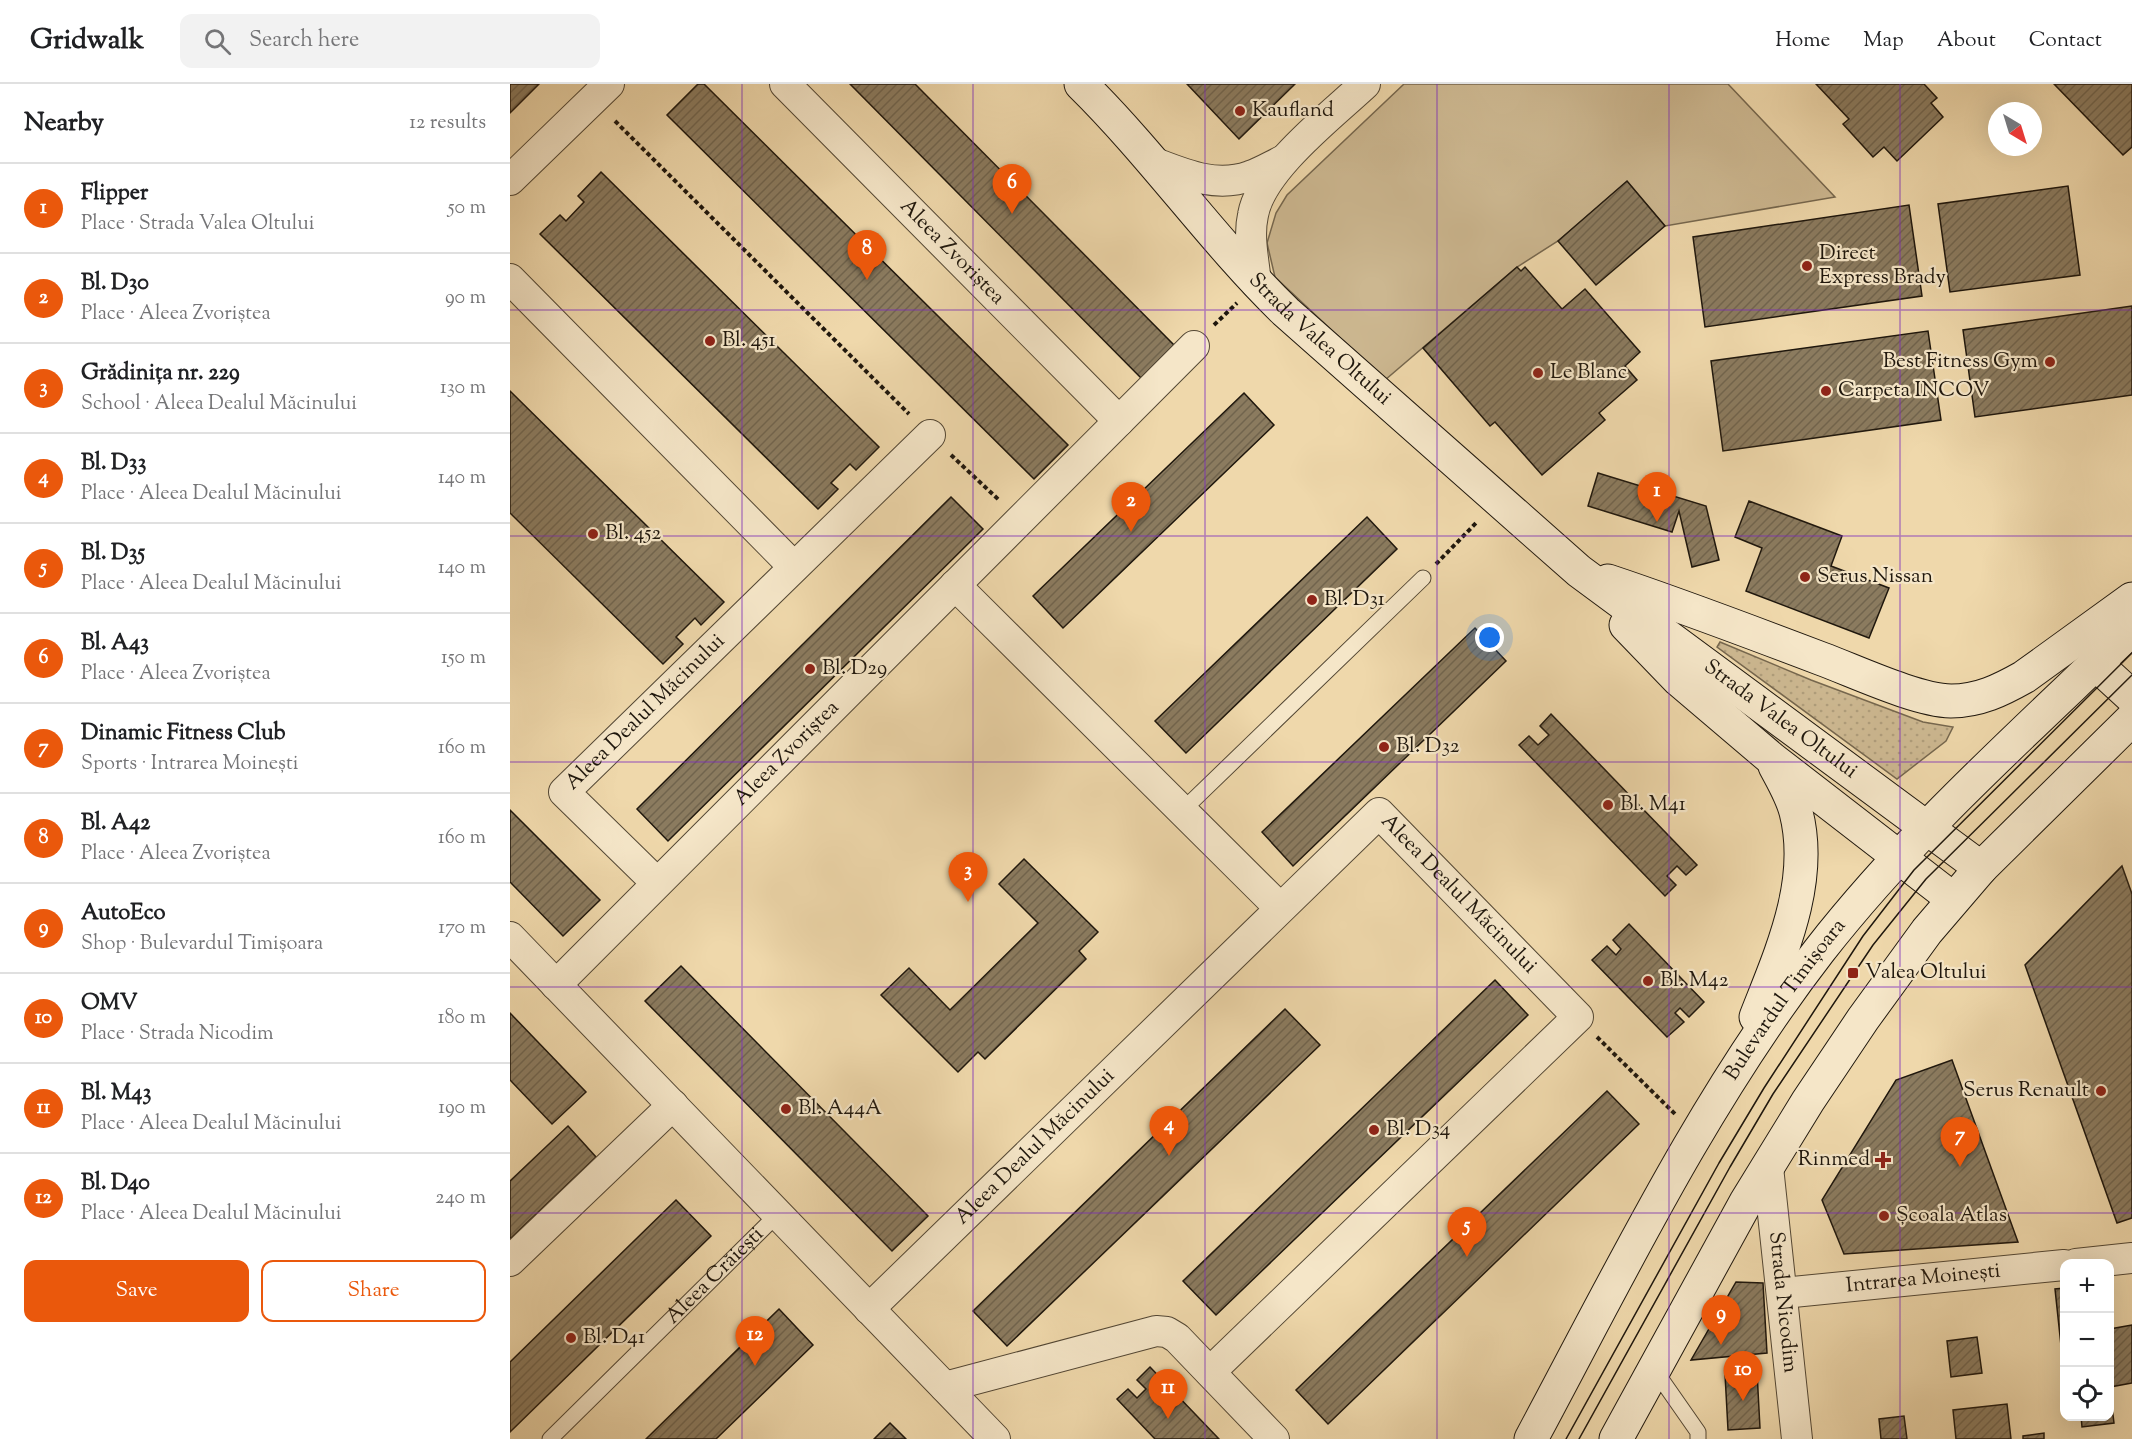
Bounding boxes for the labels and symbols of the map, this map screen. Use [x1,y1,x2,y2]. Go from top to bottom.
place label: Kaufland [1252,96,1334,126]
north arrow [1988,102,2042,156]
marker: Kaufland [1233,104,1247,118]
pin: 6 [992,164,1032,214]
street label: Aleea Zvoriștea [892,193,1012,312]
pin: 8 [848,230,886,280]
place label: Direct Express Brady [1819,239,1946,293]
marker: Direct Express Brady [1800,259,1814,273]
street label: Strada Valea Oltului [1241,267,1398,413]
place label: Bl. 451 [722,326,776,356]
marker: Bl. 451 [703,334,717,348]
place label: Best Fitness Gym [1883,347,2038,377]
marker: Best Fitness Gym [2043,355,2057,369]
place label: Le Blanc [1550,358,1627,388]
marker: Le Blanc [1531,366,1545,380]
place label: Carpeta INCOV [1838,376,1990,406]
marker: Carpeta INCOV [1819,384,1833,398]
pin: 1 [1638,472,1676,522]
pin: 2 [1112,482,1150,532]
place label: Bl. 452 [605,519,662,549]
marker: Bl. 452 [586,527,600,541]
place label: Serus Nissan [1817,562,1933,592]
marker: Serus Nissan [1798,570,1812,584]
place label: Bl. D31 [1324,585,1385,615]
marker: Bl. D31 [1305,593,1319,607]
your location [1475,623,1504,652]
street label: Aleea Dealul Măcinului [559,627,732,798]
street label: Strada Valea Oltului [1697,653,1863,787]
place label: Bl. D29 [822,654,887,684]
marker: Bl. D29 [803,662,817,676]
street label: Aleea Zvoriștea [727,694,847,813]
place label: Bl. D32 [1396,732,1460,762]
marker: Bl. D32 [1377,740,1391,754]
place label: Bl. M41 [1620,790,1686,820]
marker: Bl. M41 [1601,798,1615,812]
street label: Aleea Dealul Măcinului [1373,808,1543,981]
pin: 3 [948,852,988,902]
street label: Bulevardul Timișoara [1718,912,1854,1087]
place label: Valea Oltului [1865,958,1987,988]
place label: Bl. M42 [1660,966,1729,996]
marker: Valea Oltului [1846,966,1860,980]
marker: Bl. M42 [1641,974,1655,988]
street label: Aleea Dealul Măcinului [949,1062,1122,1232]
place label: Serus Renault [1963,1076,2089,1106]
marker: Serus Renault [2094,1084,2108,1098]
place label: Bl. A44A [798,1094,882,1124]
marker: Bl. A44A [779,1102,793,1116]
pin: 4 [1150,1106,1188,1156]
place label: Bl. D34 [1386,1115,1450,1145]
pin: 7 [1940,1118,1980,1167]
marker: Bl. D34 [1367,1123,1381,1137]
place label: Rinmed [1798,1145,1870,1175]
marker: Rinmed [1874,1151,1892,1169]
place label: Școala Atlas [1896,1201,2007,1231]
pin: 5 [1448,1208,1486,1257]
marker: Școala Atlas [1877,1209,1891,1223]
street label: Aleea Crăiești [659,1220,771,1332]
street label: Strada Nicodim [1760,1230,1805,1374]
street label: Intrarea Moinești [1845,1256,2002,1302]
pin: 9 [1702,1296,1740,1345]
pin: 12 [736,1316,774,1366]
place label: Bl. D41 [583,1323,645,1353]
marker: Bl. D41 [564,1331,578,1345]
pin: 10 [1724,1352,1762,1401]
pin: 11 [1148,1370,1188,1419]

